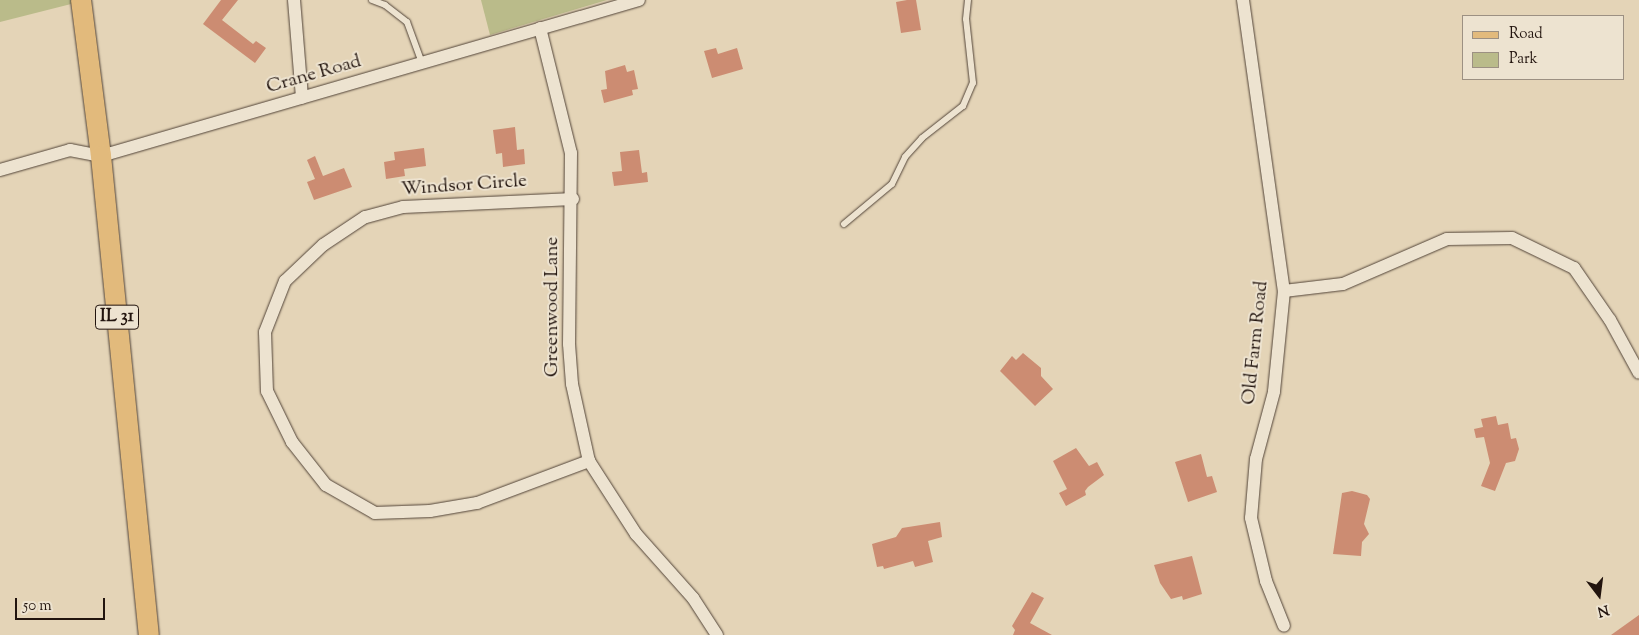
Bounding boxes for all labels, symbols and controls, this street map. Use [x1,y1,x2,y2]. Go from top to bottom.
legend [1462,15,1624,80]
text: Road [1509,24,1543,45]
text: Park [1509,49,1538,70]
street label: Crane Road [264,51,364,99]
street label: Windsor Circle [400,170,528,202]
street label: Greenwood Lane [542,237,564,377]
street label: Old Farm Road [1238,280,1274,406]
road number: IL 31 [94,302,140,332]
north arrow [1574,570,1624,620]
scale bar [18,588,108,620]
text: 50 m [23,596,52,617]
text: N [1595,598,1611,621]

